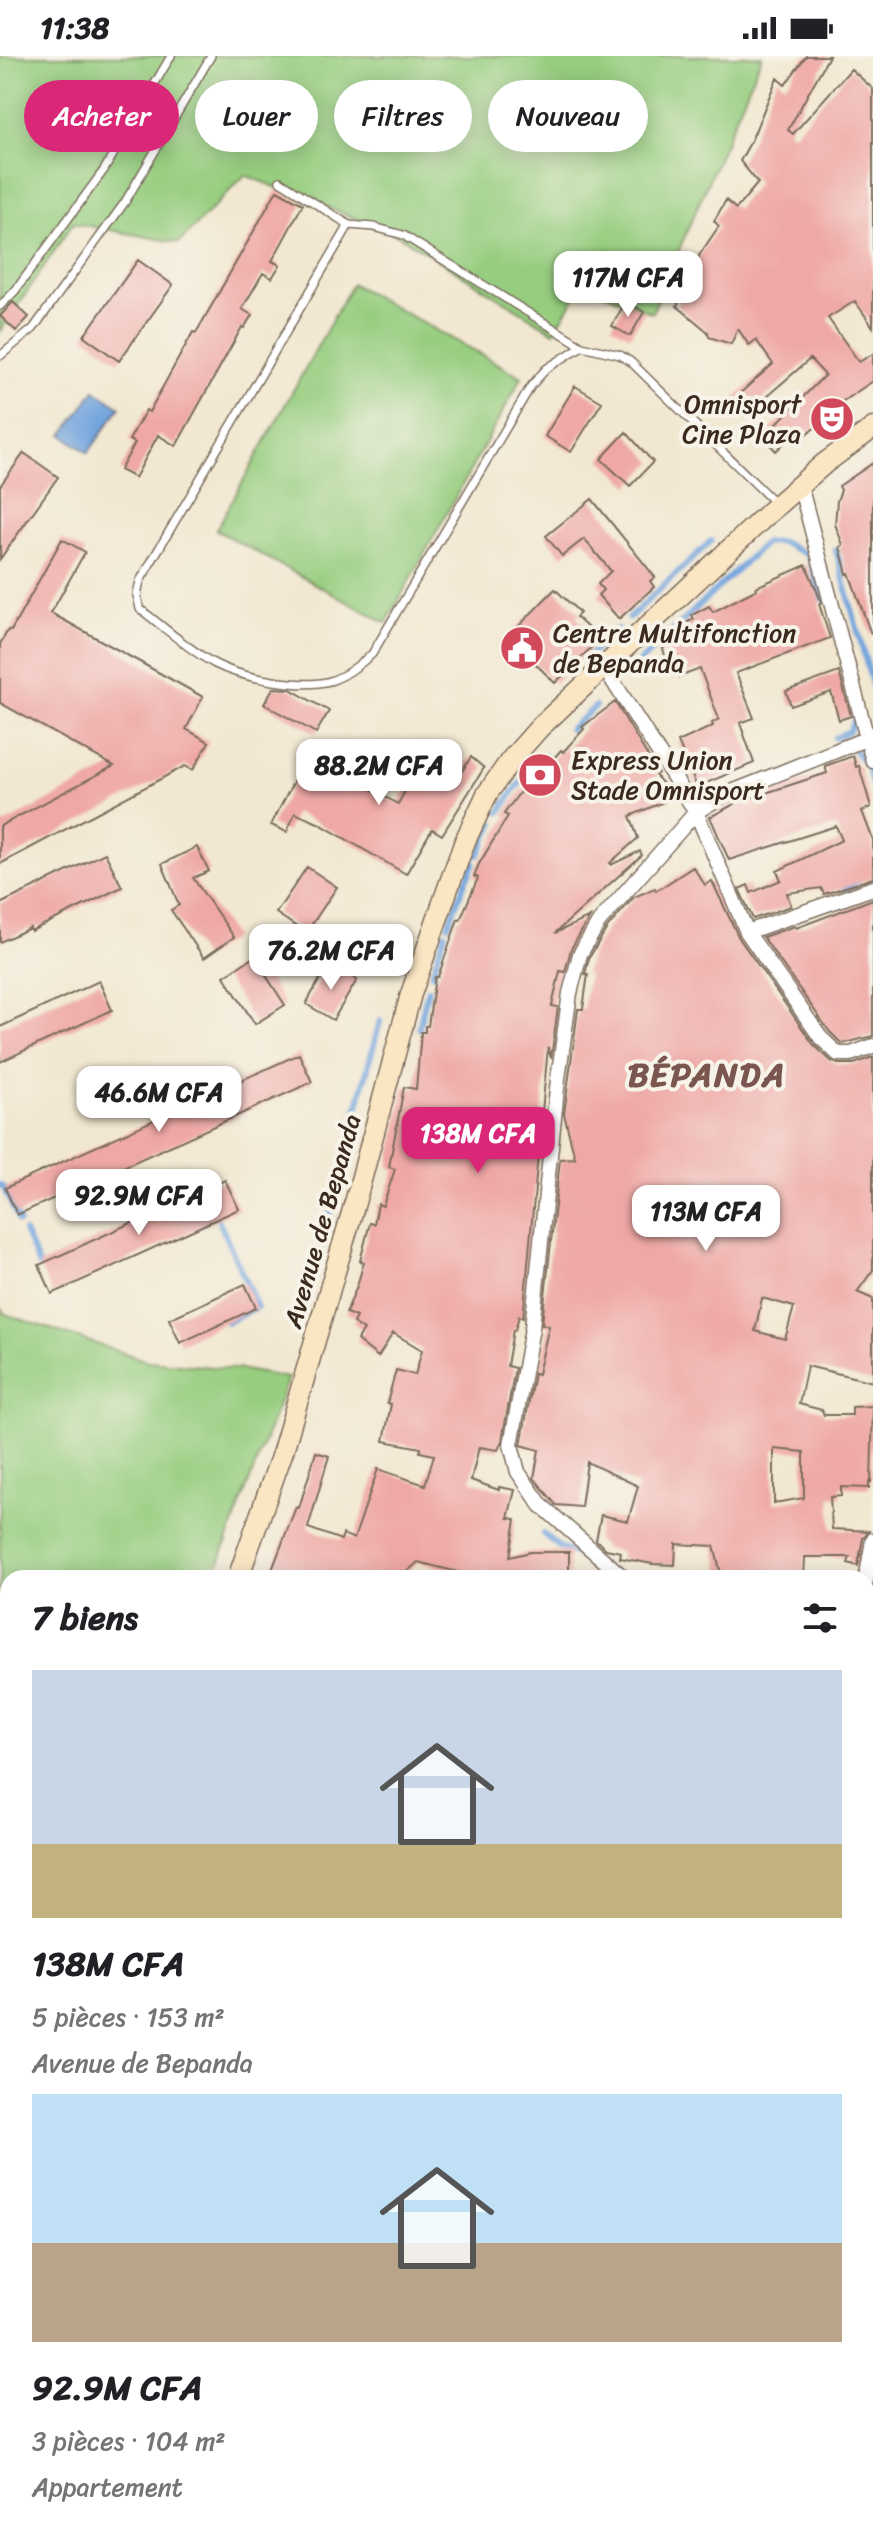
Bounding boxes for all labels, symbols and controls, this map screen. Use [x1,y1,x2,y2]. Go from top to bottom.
text: 11:38 [40,1,109,55]
chip: Acheter [24,80,179,152]
chip: Louer [195,80,318,152]
chip: Filtres [334,80,472,152]
chip: Nouveau [488,80,648,152]
pin: 117M CFA [545,251,711,319]
text: 117M CFA [572,254,684,300]
place label: Omnisport Cine Plaza [682,381,803,457]
theatre icon: Omnisport Cine Plaza [808,395,856,443]
place label: Centre Multifonction de Bepanda [553,610,796,686]
public building icon: Centre Multifonction de Bepanda [498,624,546,672]
place label: Express Union Stade Omnisport [571,737,765,813]
pin: 88.2M CFA [287,739,471,807]
text: 88.2M CFA [314,742,444,788]
bank icon: Express Union Stade Omnisport [516,751,564,799]
pin: 76.2M CFA [239,924,423,992]
text: 76.2M CFA [267,927,395,973]
district label: BÉPANDA [628,1045,786,1105]
pin: 46.6M CFA [67,1066,251,1134]
text: 46.6M CFA [94,1069,224,1115]
pin: 138M CFA [395,1107,561,1175]
street label: Avenue de Bepanda [269,1108,375,1334]
text: 138M CFA [420,1110,536,1156]
pin: 92.9M CFA [47,1169,231,1237]
text: 92.9M CFA [74,1172,204,1218]
pin: 113M CFA [623,1185,789,1253]
text: 113M CFA [650,1188,762,1234]
text: 7 biens [32,1588,138,1648]
icon: filters [798,1596,842,1640]
icon: home [365,1722,509,1866]
text: 138M CFA [32,1934,184,1994]
text: 5 pièces · 153 m² [32,1994,225,2040]
text: Avenue de Bepanda [32,2040,253,2086]
icon: home [365,2146,509,2290]
text: 92.9M CFA [32,2358,202,2418]
text: 3 pièces · 104 m² [32,2418,226,2464]
text: Appartement [32,2464,183,2510]

